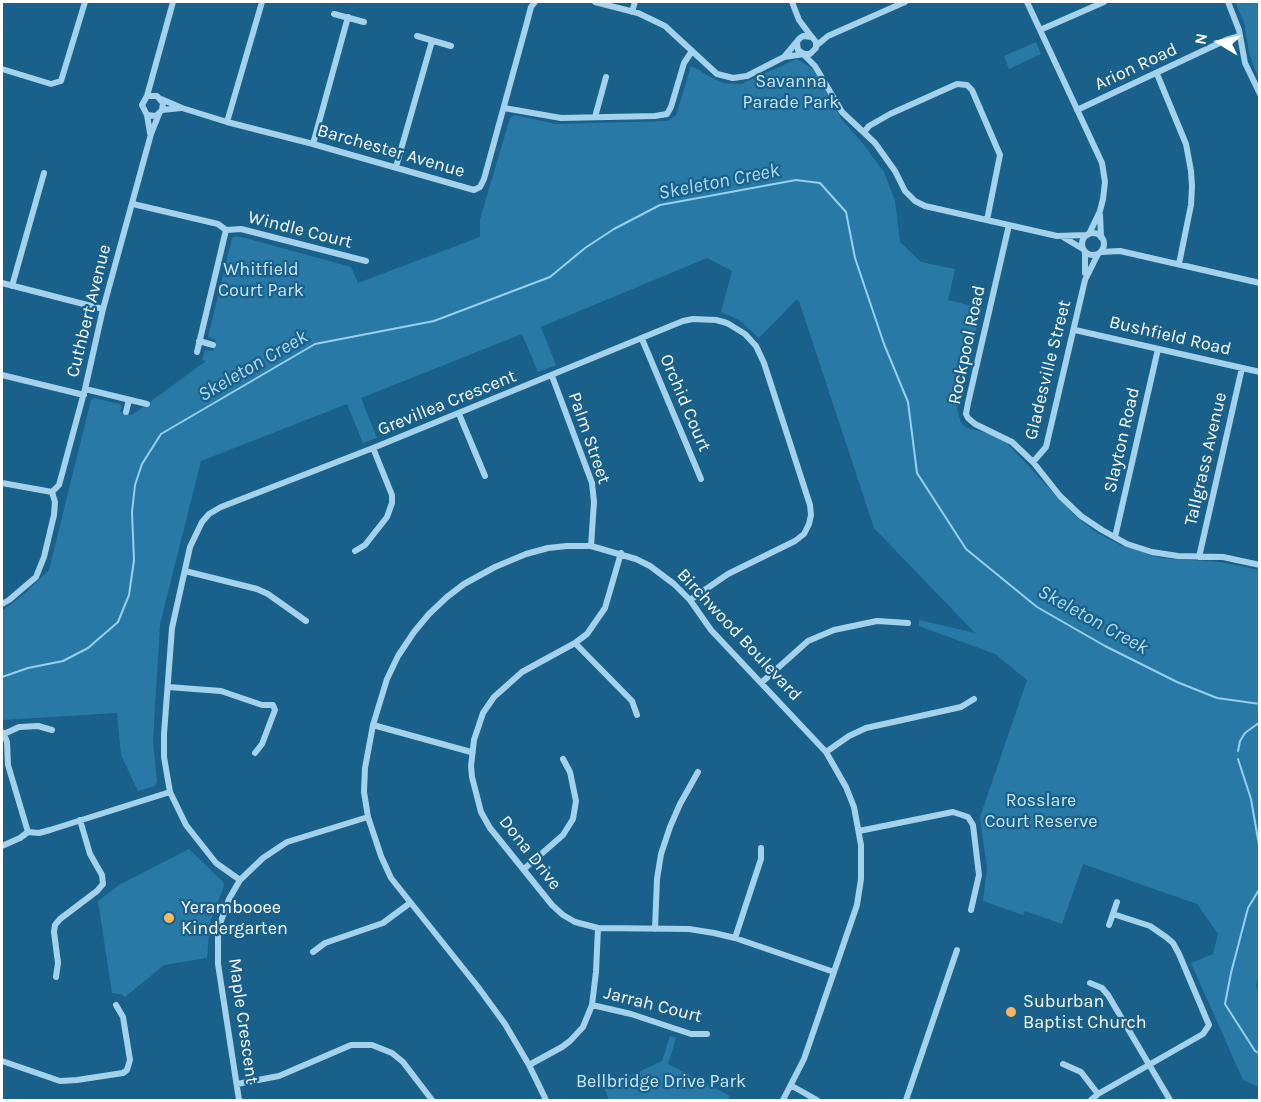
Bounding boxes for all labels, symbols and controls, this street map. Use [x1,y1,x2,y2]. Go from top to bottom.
north arrow [1189,12,1249,72]
text: N [1190,31,1211,46]
street label: Arion Road [1091,38,1181,96]
park label: Savanna Parade Park [743,71,839,113]
street label: Barchester Avenue [315,120,467,182]
water label: Skeleton Creek [656,158,782,206]
street label: Windle Court [246,207,354,253]
street label: Cuthbert Avenue [62,242,116,380]
park label: Whitfield Court Park [218,259,304,302]
street label: Rockpool Road [944,283,990,407]
street label: Gladesville Street [1020,298,1076,442]
street label: Bushfield Road [1107,311,1233,361]
water label: Skeleton Creek [194,325,312,407]
street label: Orchid Court [655,351,715,455]
street label: Grevillea Crescent [374,365,520,441]
street label: Slayton Road [1099,385,1145,495]
street label: Palm Street [563,389,615,487]
street label: Tallgrass Avenue [1180,390,1232,528]
street label: Birchwood Boulevard [672,564,806,706]
water label: Skeleton Creek [1033,580,1153,660]
park label: Rosslare Court Reserve [984,790,1098,832]
street label: Dona Drive [494,811,566,895]
place label: Yerambooee Kindergarten [181,897,288,940]
marker: Yerambooee Kindergarten [162,911,176,925]
street label: Maple Crescent [223,957,263,1085]
street label: Jarrah Court [602,982,704,1028]
place label: Suburban Baptist Church [1023,991,1147,1034]
marker: Suburban Baptist Church [1004,1005,1018,1019]
park label: Bellbridge Drive Park [576,1071,746,1093]

